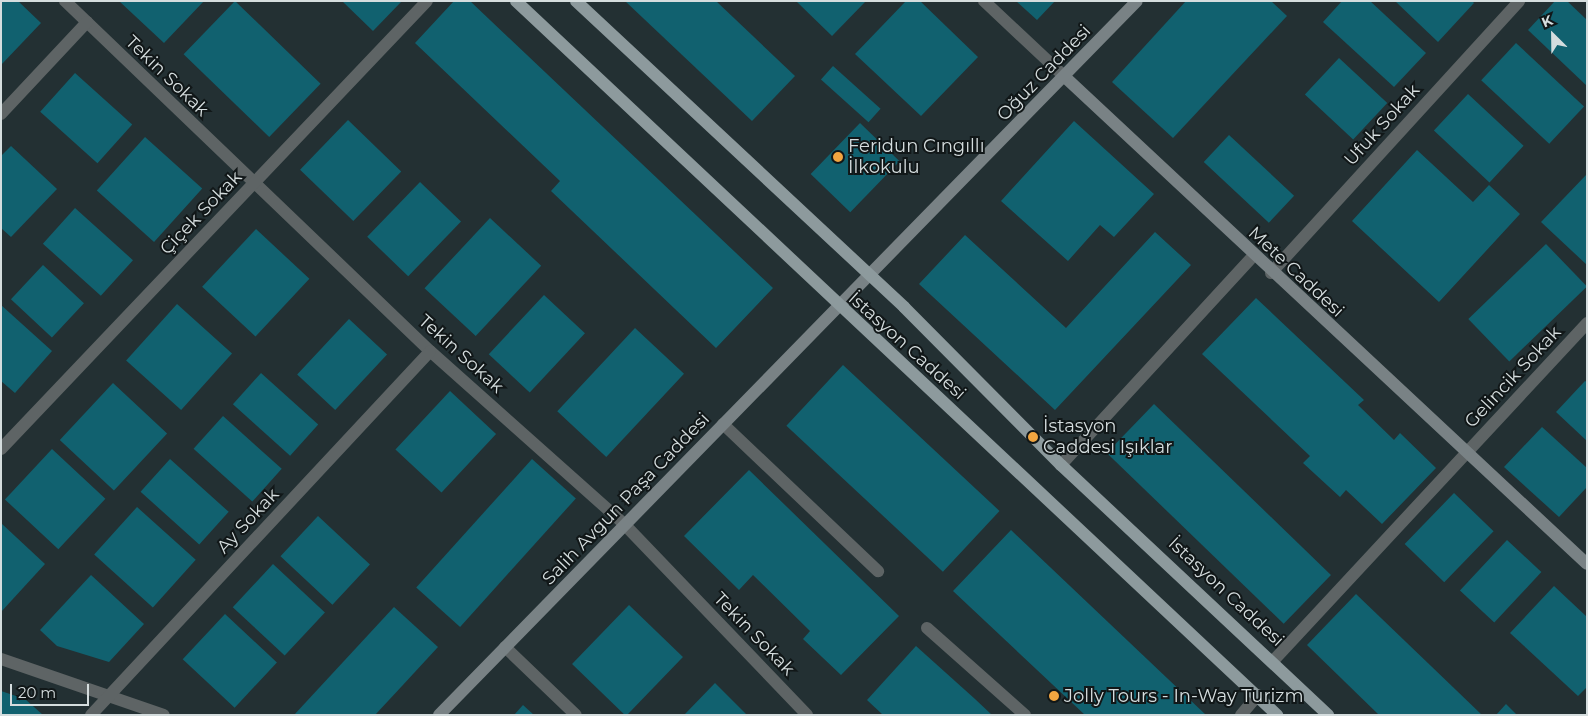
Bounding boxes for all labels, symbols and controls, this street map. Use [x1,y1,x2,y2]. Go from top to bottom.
north arrow [1528,10,1578,60]
text: K [1539,11,1555,32]
street label: Oğuz Caddesi [993,20,1095,126]
street label: Tekin Sokak [121,31,213,121]
street label: Ufuk Sokak [1340,80,1424,170]
place label: Feridun Cıngıllı İlkokulu [848,136,985,178]
marker: Feridun Cıngıllı İlkokulu [832,151,844,163]
street label: Çiçek Sokak [156,167,246,259]
street label: Mete Caddesi [1244,222,1348,322]
street label: İstasyon Caddesi [844,288,970,404]
street label: Tekin Sokak [414,310,508,398]
street label: Gelincik Sokak [1460,322,1566,432]
street label: Salih Avgun Paşa Caddesi [538,408,714,590]
place label: İstasyon Caddesi Işıklar [1043,416,1172,458]
marker: İstasyon Caddesi Işıklar [1027,431,1039,443]
street label: Ay Sokak [212,484,284,558]
street label: İstasyon Caddesi [1164,533,1288,651]
street label: Tekin Sokak [709,588,799,680]
scale bar [12,674,91,706]
text: 20 m [18,683,56,702]
place label: Jolly Tours - In-Way Turizm [1064,685,1304,707]
marker: Jolly Tours - In-Way Turizm [1048,690,1060,702]

